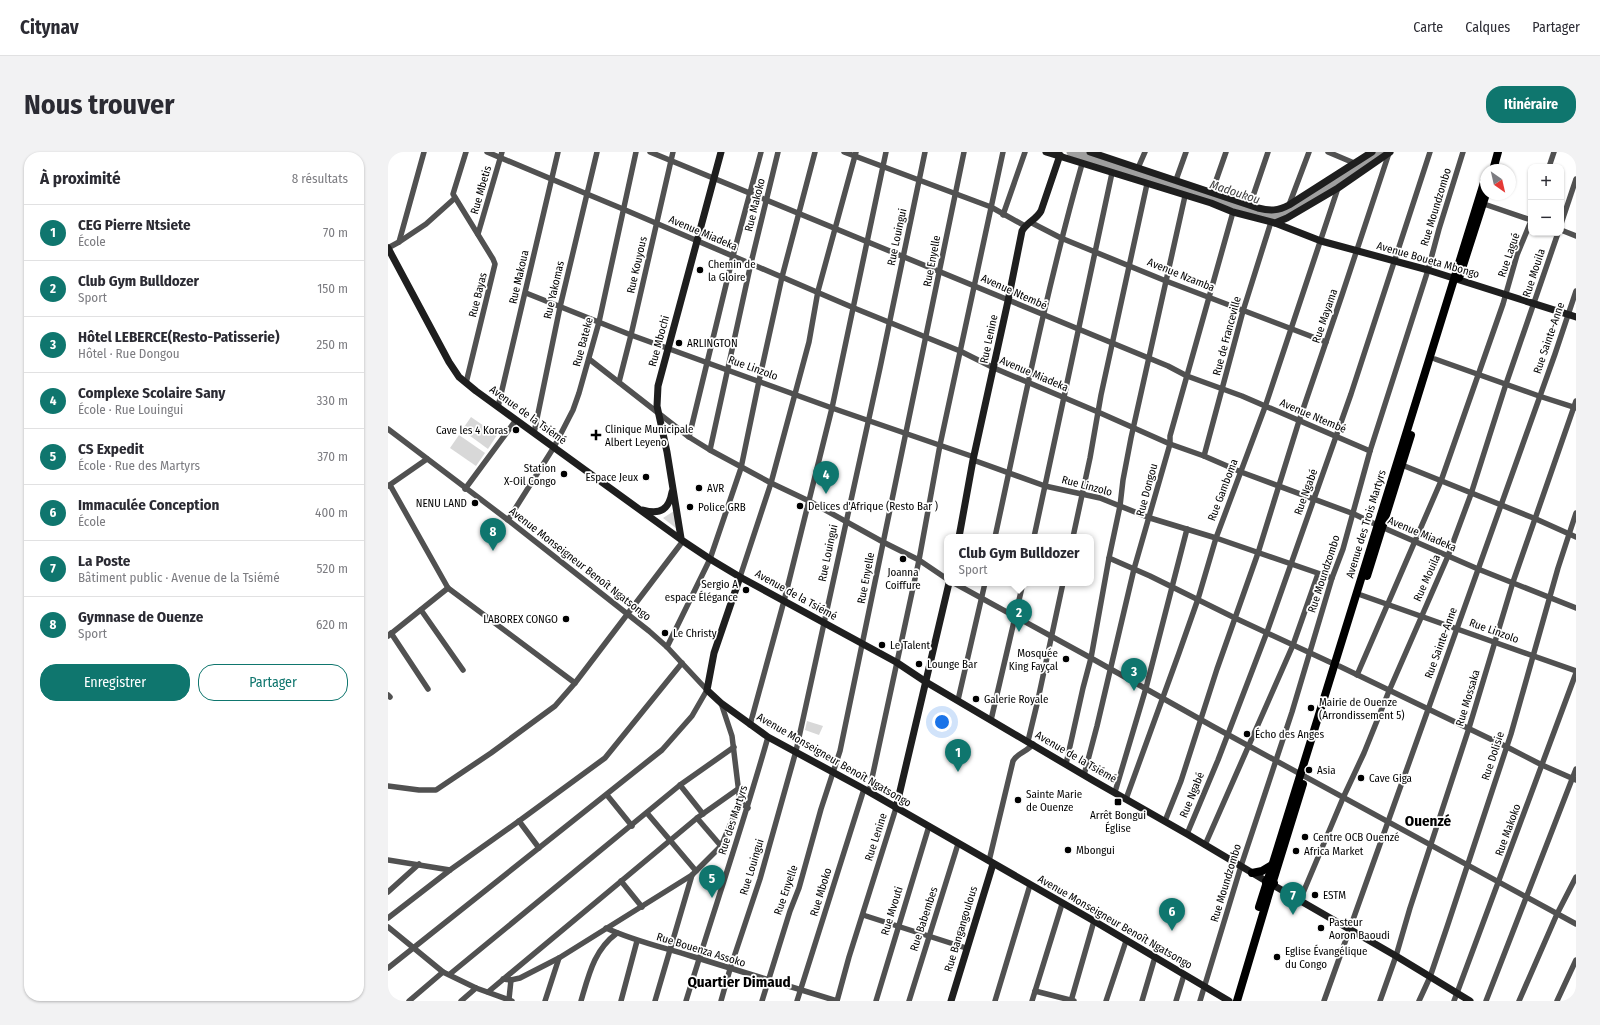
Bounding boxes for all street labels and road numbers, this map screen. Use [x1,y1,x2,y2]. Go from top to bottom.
street label: Rue Mbetis [468,164,494,216]
street label: Rue Moundzombo [1418,166,1454,248]
street label: Rue Makoko [742,177,768,233]
street label: Rue Louingui [885,207,909,267]
street label: Avenue Miadeka [667,213,739,253]
street label: Rue Lagué [1495,231,1523,279]
street label: Rue Enyelle [921,234,943,288]
street label: Rue Kouyous [624,235,650,295]
street label: Avenue Boueta Mbongo [1375,239,1481,281]
street label: Rue Mouila [1520,247,1548,299]
street label: Rue Makoua [506,249,532,305]
street label: Avenue Nzamba [1145,256,1217,294]
street label: Rue Yakomas [541,259,567,320]
street label: Rue Bayas [466,271,490,319]
street label: Avenue Ntembé [979,272,1049,312]
street label: Rue Mayama [1310,287,1340,345]
street label: Rue de Franceville [1210,295,1244,377]
street label: Rue Sainte-Anne [1531,301,1567,375]
street label: Rue Lenine [977,313,1001,365]
street label: Rue Mbochi [646,314,672,368]
street label: Rue Bateke [570,316,596,368]
street label: Rue Linzolo [726,353,780,383]
street label: Avenue Miadeka [998,354,1070,394]
street label: Avenue de la Tsiémé [487,383,569,447]
street label: Avenue Ntembé [1278,396,1348,436]
street label: Rue Gamboma [1205,457,1241,523]
street label: Rue Dongou [1134,462,1160,518]
street label: Rue Ngabé [1292,467,1320,517]
street label: Avenue des Trois Martyrs [1343,468,1389,580]
street label: Rue Linzolo [1060,473,1114,499]
street label: Avenue Monseigneur Benoît Ngatsongo [507,505,654,623]
street label: Avenue Miadeka [1386,514,1458,554]
street label: Rue Louingui [816,523,840,583]
street label: Rue Moundzombo [1305,533,1343,615]
street label: Rue Enyelle [855,551,877,605]
street label: Rue Mouila [1411,552,1443,604]
street label: Avenue de la Tsiémé [753,567,839,623]
street label: Rue Sainte-Anne [1422,606,1460,680]
street label: Rue Linzolo [1467,616,1521,646]
street label: Rue Mossaka [1453,668,1483,728]
street label: Avenue Monseigneur Benoît Ngatsongo [754,710,914,810]
street label: Avenue de la Tsiémé [1033,728,1119,786]
street label: Rue Dolisie [1479,730,1507,782]
street label: Rue Ngabé [1177,770,1207,820]
street label: Rue des Martyrs [716,783,750,856]
street label: Rue Makoko [1493,802,1524,858]
street label: Rue Lenine [862,811,890,863]
street label: Rue Louingui [737,837,767,897]
street label: Rue Moundzombo [1208,842,1244,924]
street label: Rue Enyelle [771,863,801,917]
street label: Rue Mboko [807,866,835,918]
street label: Avenue Monseigneur Benoît Ngatsongo [1035,872,1195,972]
street label: Rue Bangangoulous [942,884,980,973]
street label: Rue Mvouti [878,885,906,937]
street label: Rue Babembes [907,885,941,953]
street label: Rue Bouenza Assoko [655,930,747,970]

